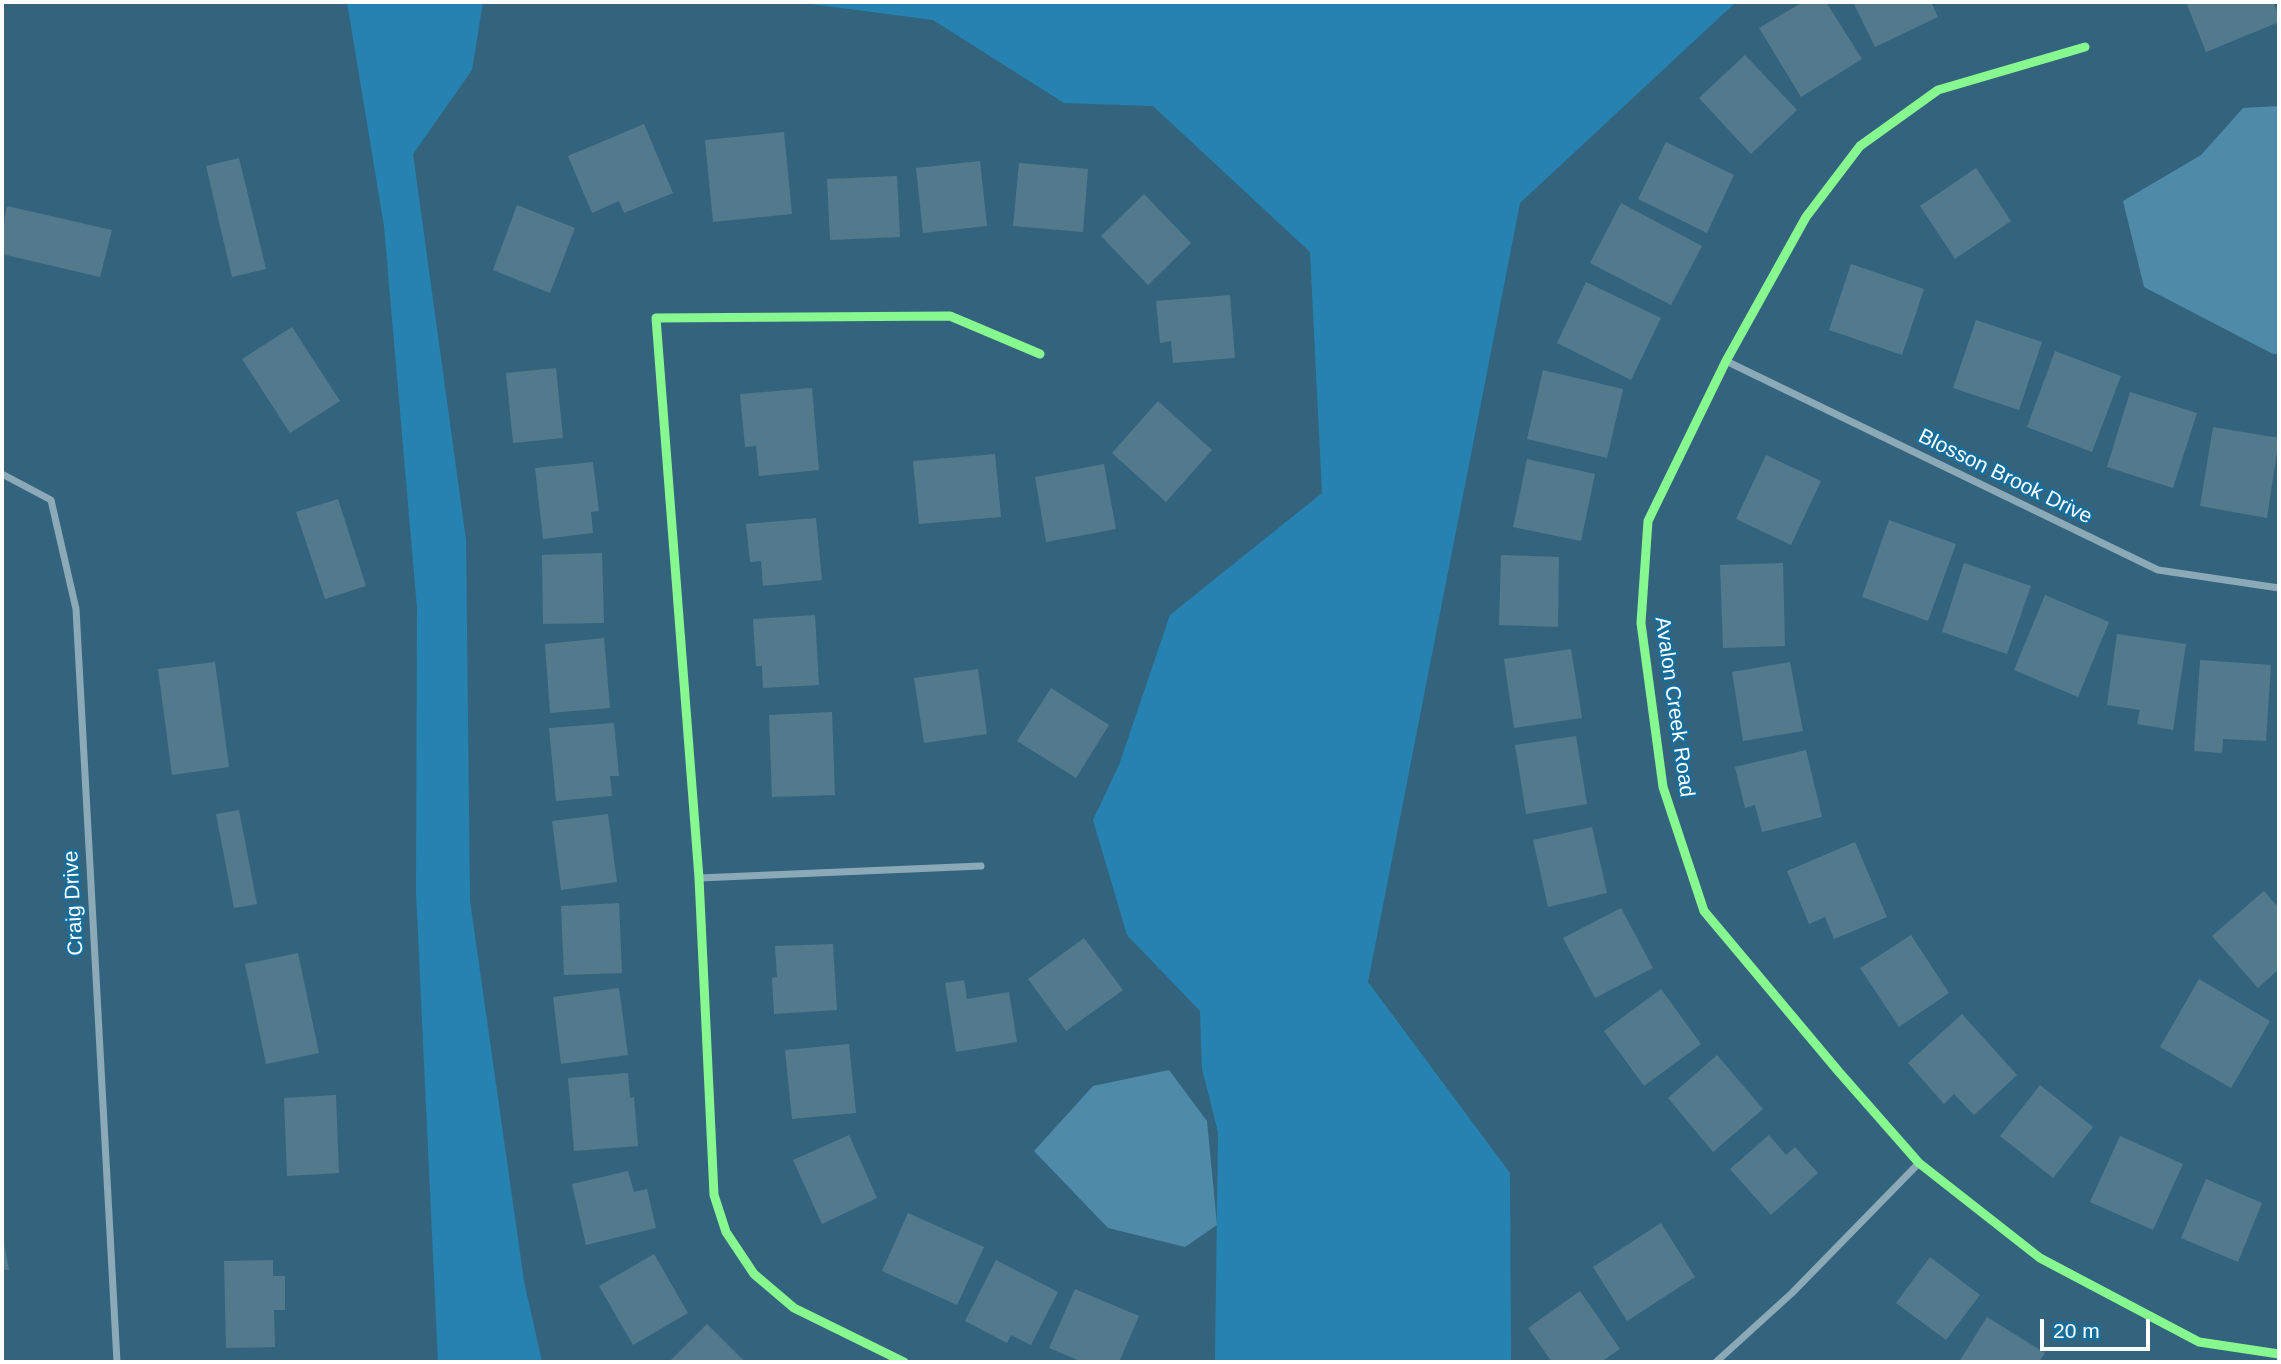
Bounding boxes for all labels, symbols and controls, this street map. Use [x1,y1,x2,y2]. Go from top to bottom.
street label: Blosson Brook Drive [1914,424,2096,530]
street label: Avalon Creek Road [1649,615,1699,799]
street label: Craig Drive [59,850,89,956]
scale bar [2043,1304,2153,1348]
text: 20 m [2053,1319,2100,1342]

